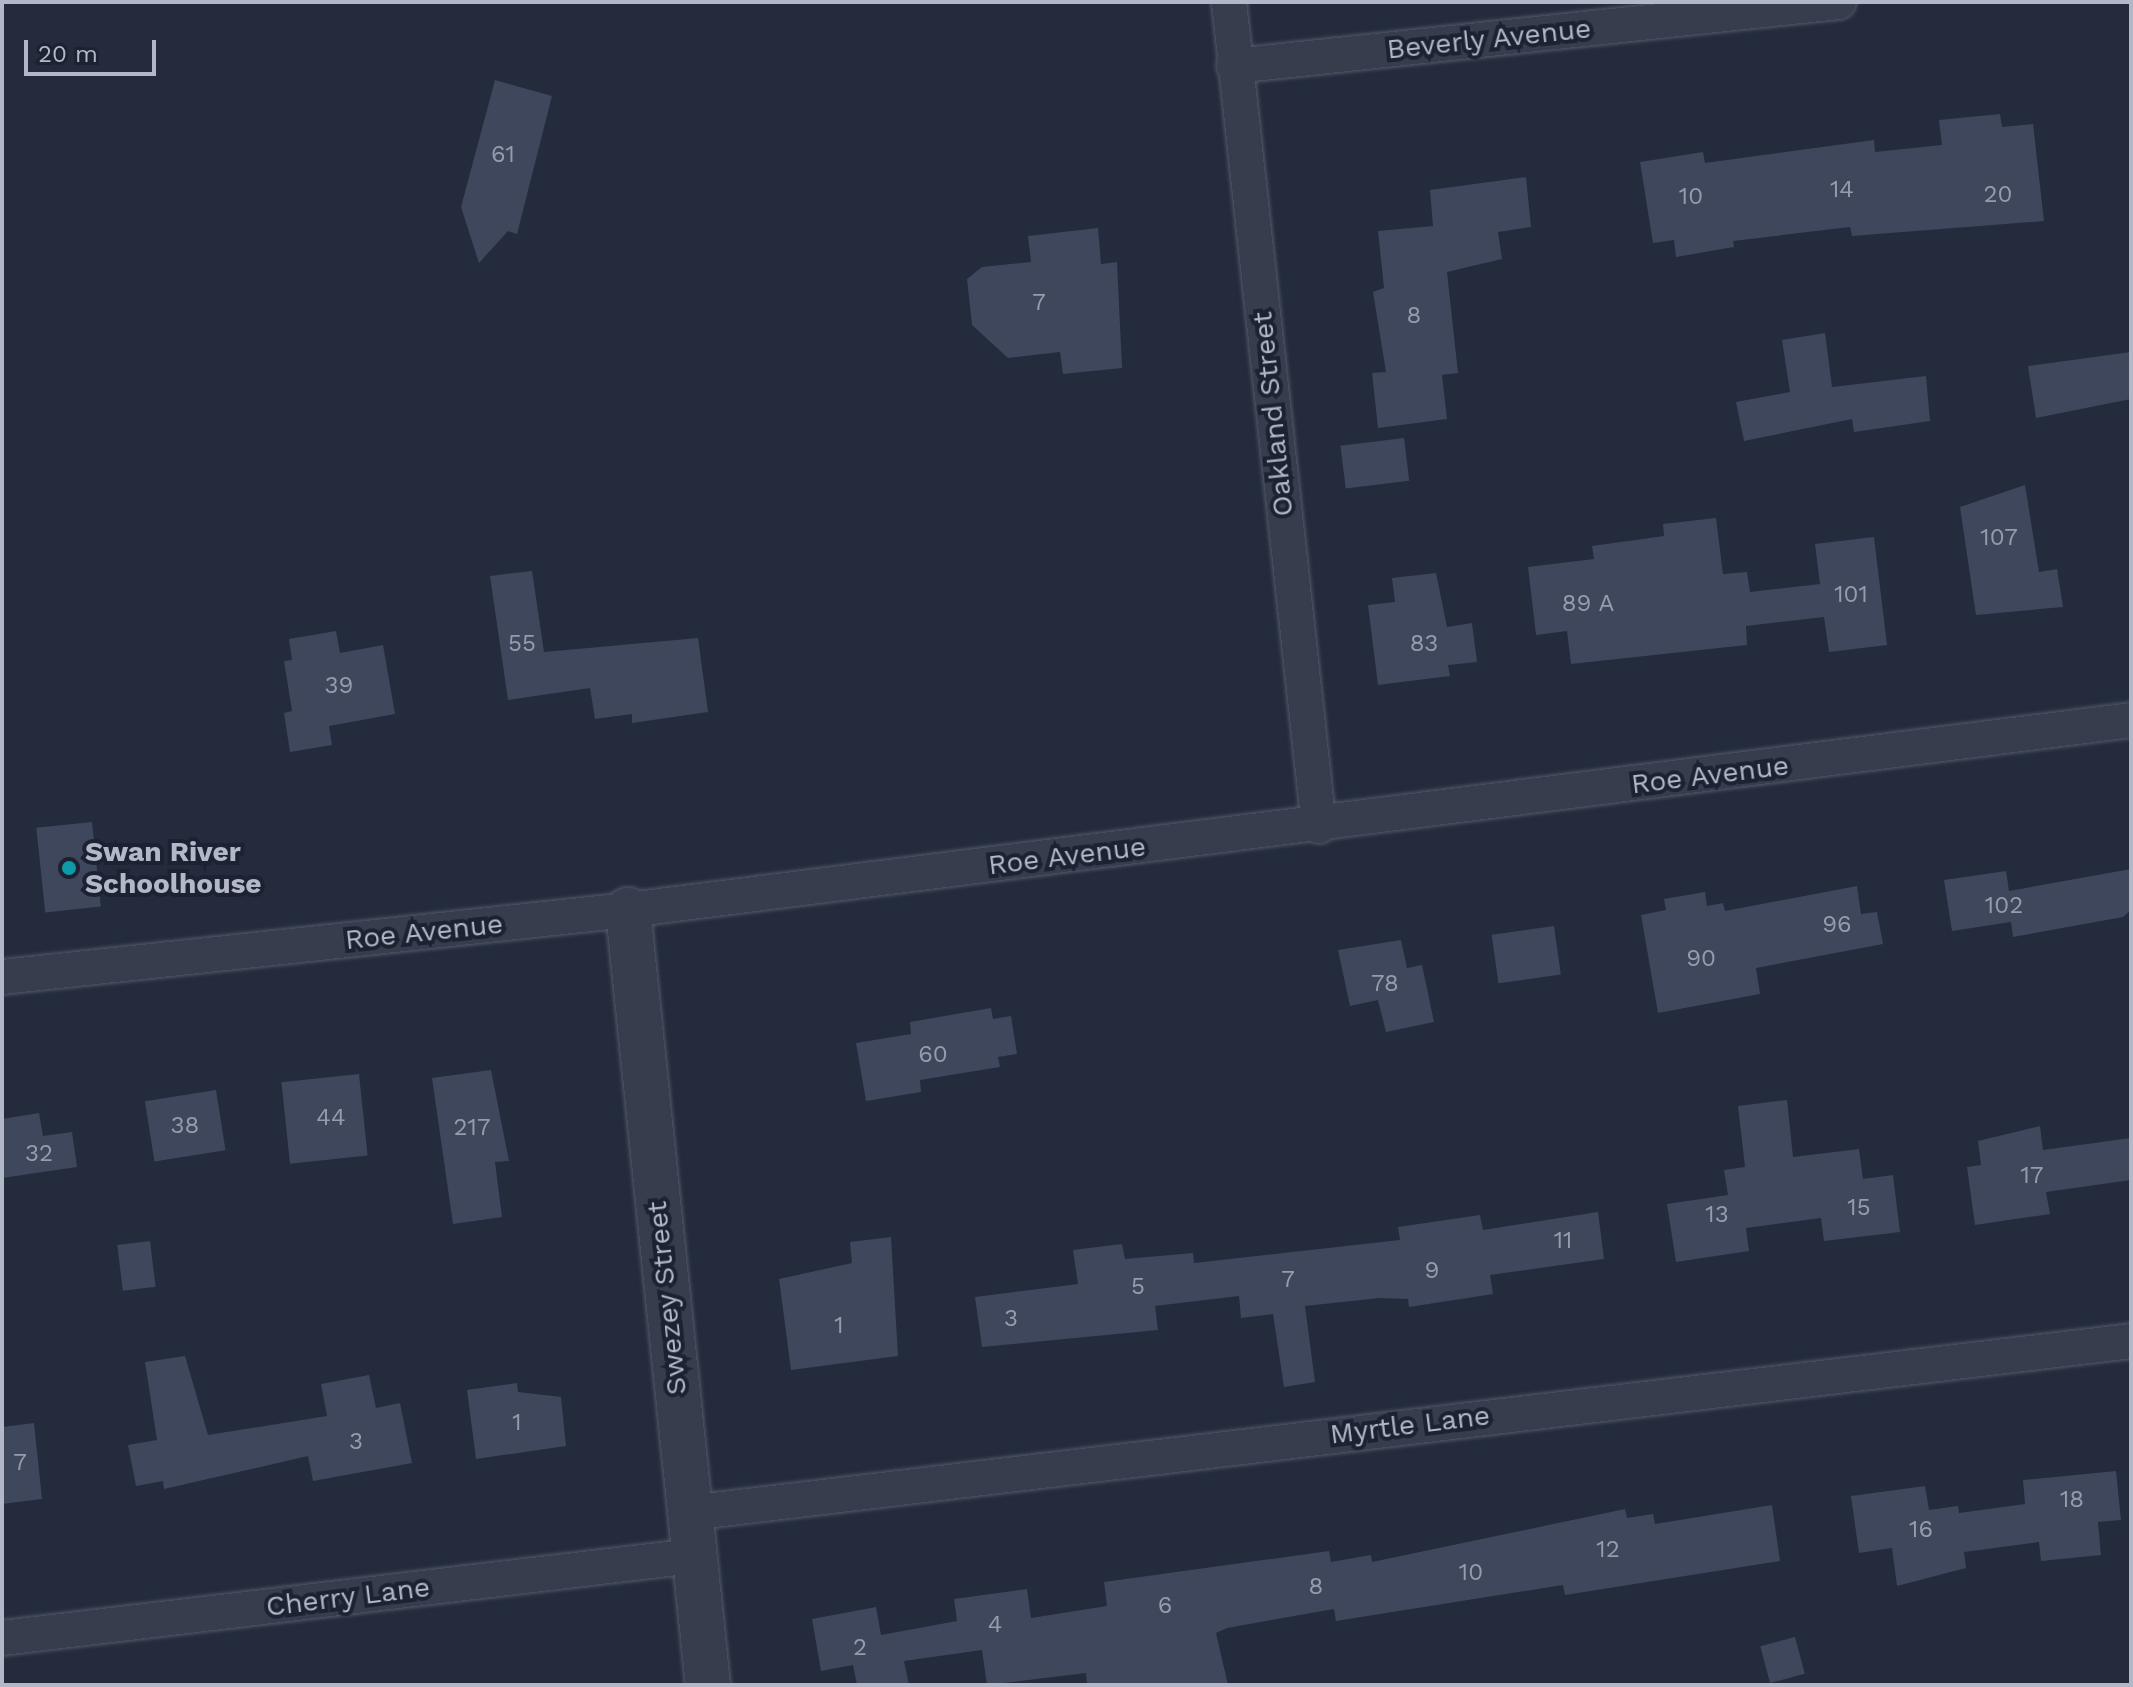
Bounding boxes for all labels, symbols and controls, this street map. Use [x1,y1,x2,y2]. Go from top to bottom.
street label: Beverly Avenue [1384,11,1594,67]
scale bar [28,24,160,74]
text: 20 m [38,40,98,68]
house number: 61 [491,141,515,169]
house number: 14 [1830,176,1854,204]
house number: 20 [1984,181,2012,209]
house number: 10 [1679,183,1703,211]
house number: 7 [1032,289,1046,317]
house number: 8 [1407,302,1421,330]
street label: Oakland Street [1246,310,1300,518]
house number: 107 [1980,524,2018,552]
house number: 101 [1834,581,1868,609]
house number: 89 A [1561,590,1615,618]
house number: 55 [508,630,536,658]
house number: 83 [1410,630,1438,658]
house number: 39 [325,672,353,700]
street label: Roe Avenue [1629,749,1791,801]
street label: Roe Avenue [986,830,1148,882]
place label: Swan River Schoolhouse [85,835,262,901]
marker: Swan River Schoolhouse [60,859,78,877]
house number: 102 [1985,892,2023,920]
street label: Roe Avenue [343,907,505,957]
house number: 96 [1822,911,1852,939]
house number: 90 [1686,945,1716,973]
house number: 78 [1371,970,1399,998]
house number: 60 [918,1041,948,1069]
house number: 44 [316,1104,346,1132]
house number: 38 [171,1112,199,1140]
house number: 217 [454,1114,490,1142]
house number: 32 [25,1140,53,1168]
house number: 17 [2021,1162,2043,1190]
house number: 15 [1847,1194,1871,1222]
street label: Swezey Street [640,1199,694,1397]
house number: 13 [1705,1201,1729,1229]
house number: 11 [1554,1227,1572,1255]
house number: 9 [1425,1257,1439,1285]
house number: 7 [1281,1266,1295,1294]
house number: 5 [1131,1273,1145,1301]
house number: 3 [1004,1305,1018,1333]
house number: 1 [834,1312,844,1340]
street label: Myrtle Lane [1328,1399,1492,1451]
house number: 1 [512,1409,522,1437]
house number: 3 [349,1428,363,1456]
house number: 7 [13,1449,27,1477]
house number: 18 [2060,1486,2084,1514]
house number: 16 [1909,1516,1933,1544]
house number: 12 [1596,1536,1620,1564]
house number: 10 [1459,1559,1483,1587]
street label: Cherry Lane [264,1570,432,1624]
house number: 8 [1309,1573,1323,1601]
house number: 6 [1158,1592,1172,1620]
house number: 4 [988,1611,1002,1639]
house number: 2 [853,1634,867,1662]

